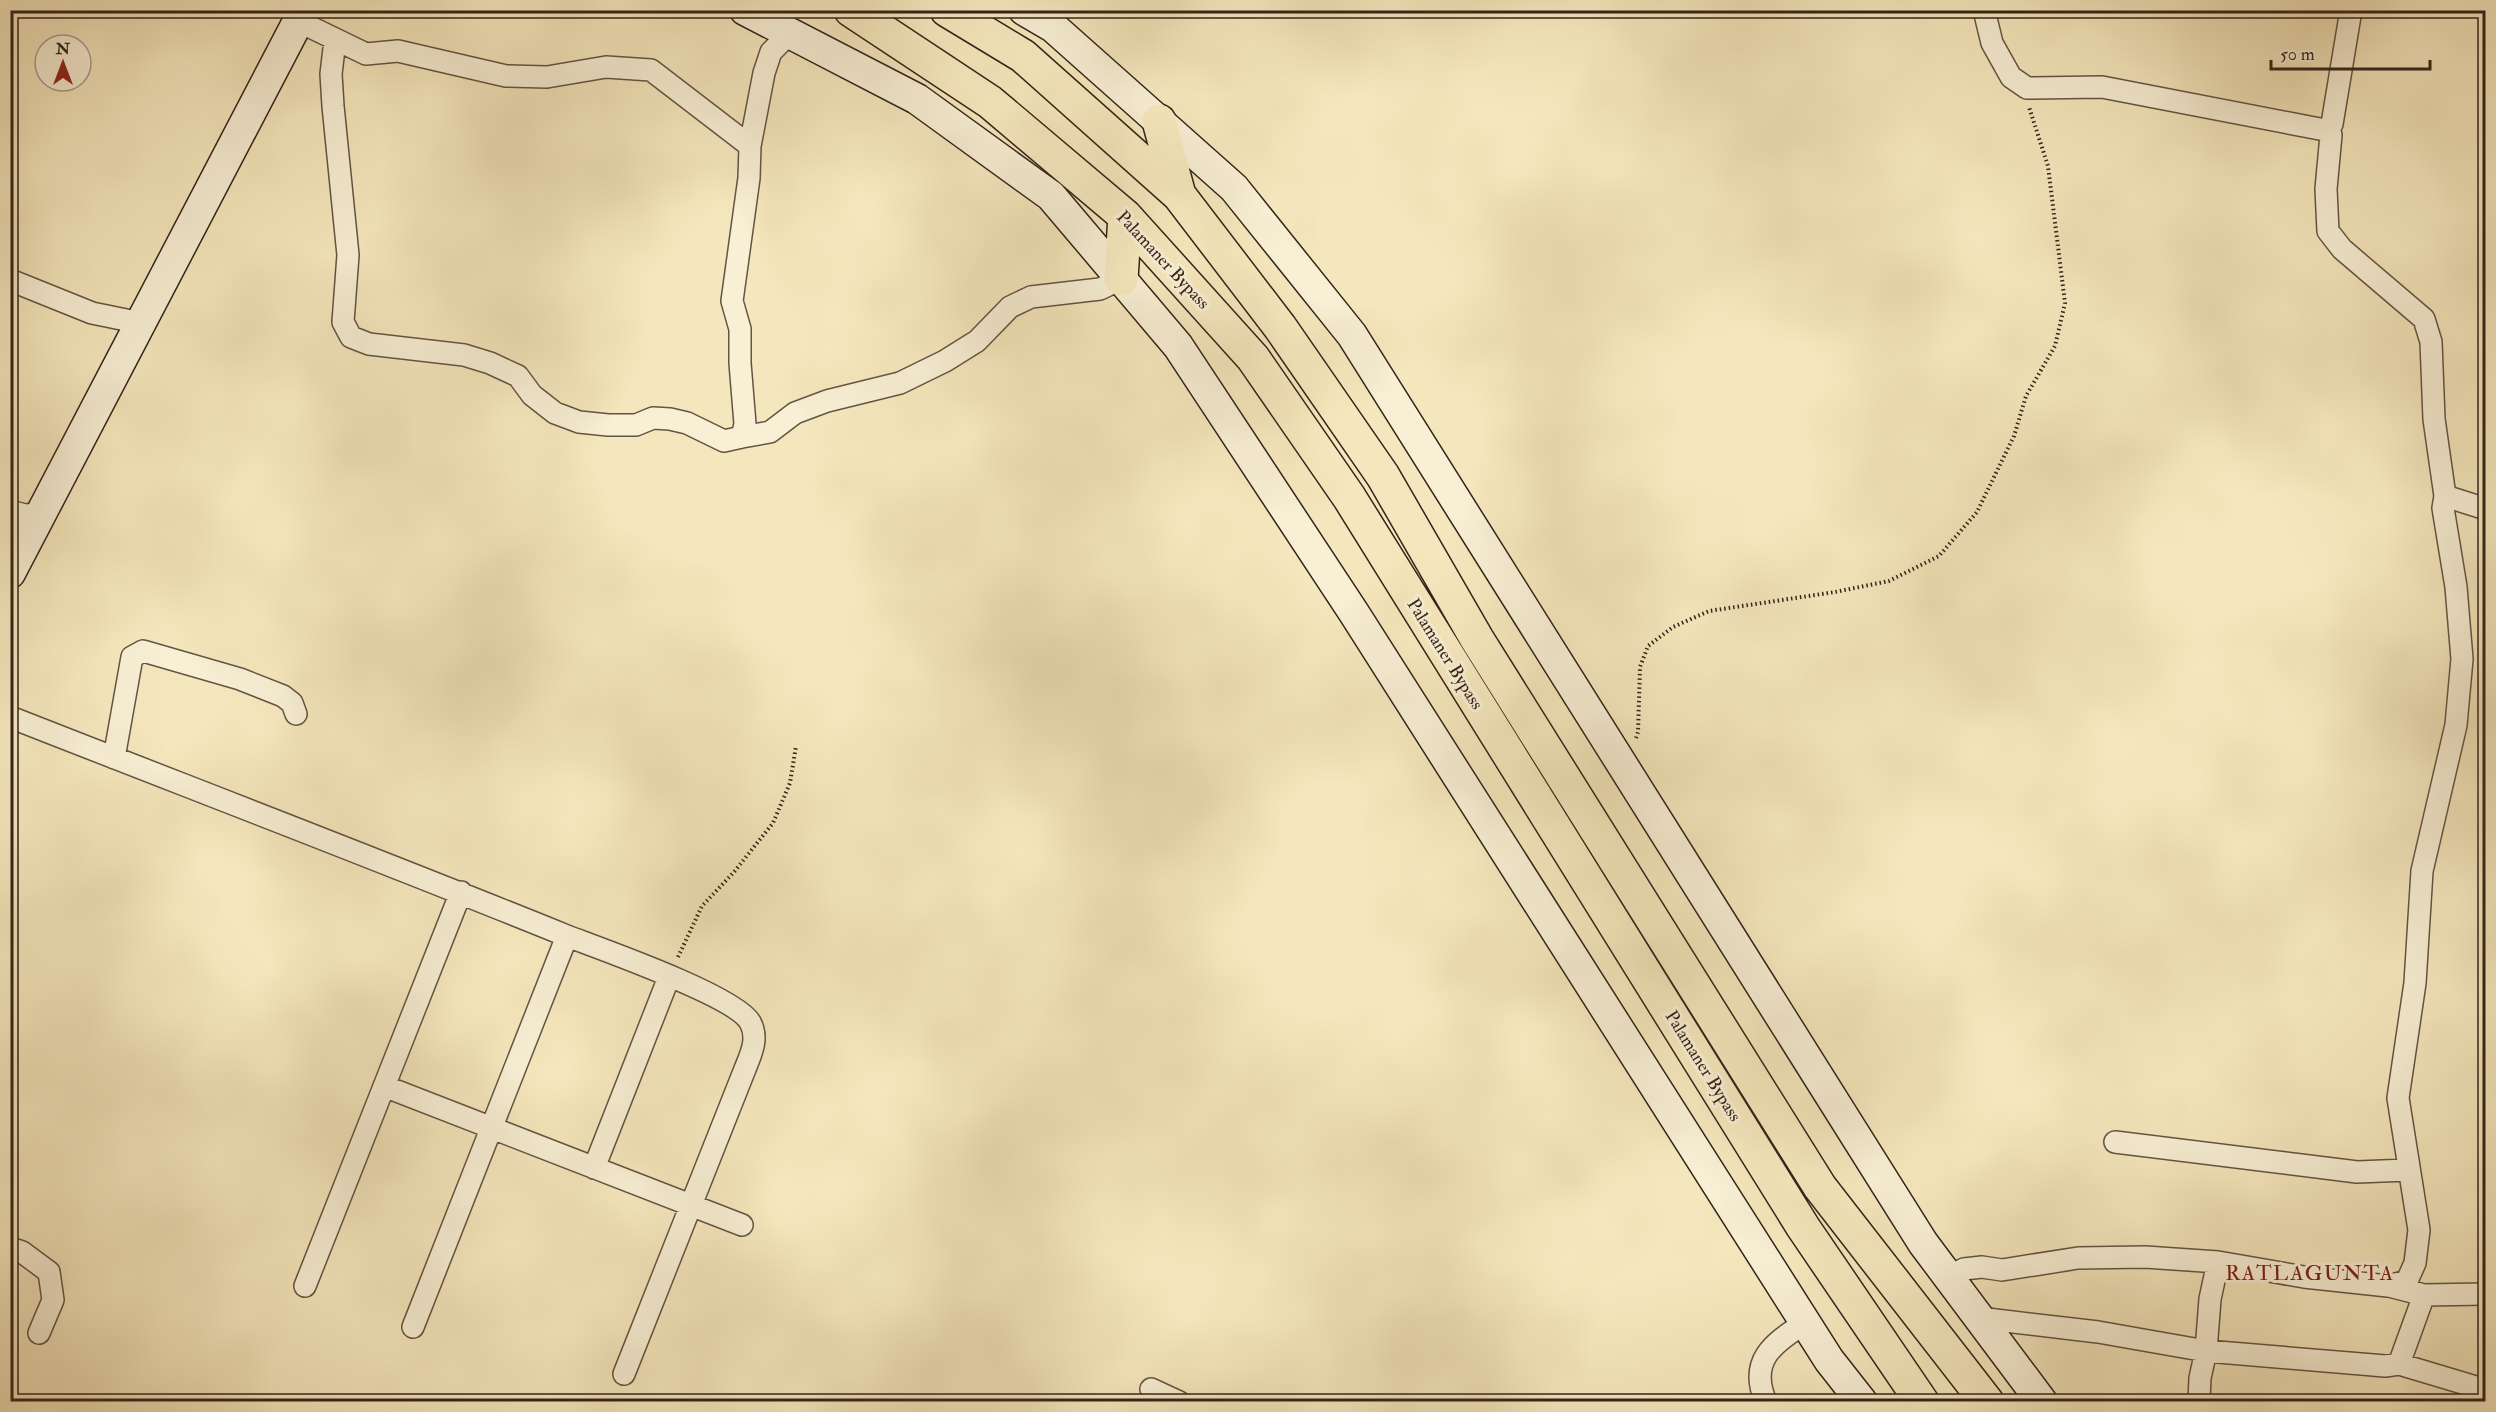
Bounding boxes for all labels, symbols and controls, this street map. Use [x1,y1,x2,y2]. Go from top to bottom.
north arrow [33,33,93,93]
scale bar [2271,33,2430,71]
text: N [55,39,71,59]
text: 50 m [2280,43,2315,66]
street label: Palamaner Bypass [1111,206,1215,314]
street label: Palamaner Bypass [1402,594,1488,714]
street label: Palamaner Bypass [1660,1006,1746,1126]
district label: RATLAGUNTA [2225,1260,2395,1287]

